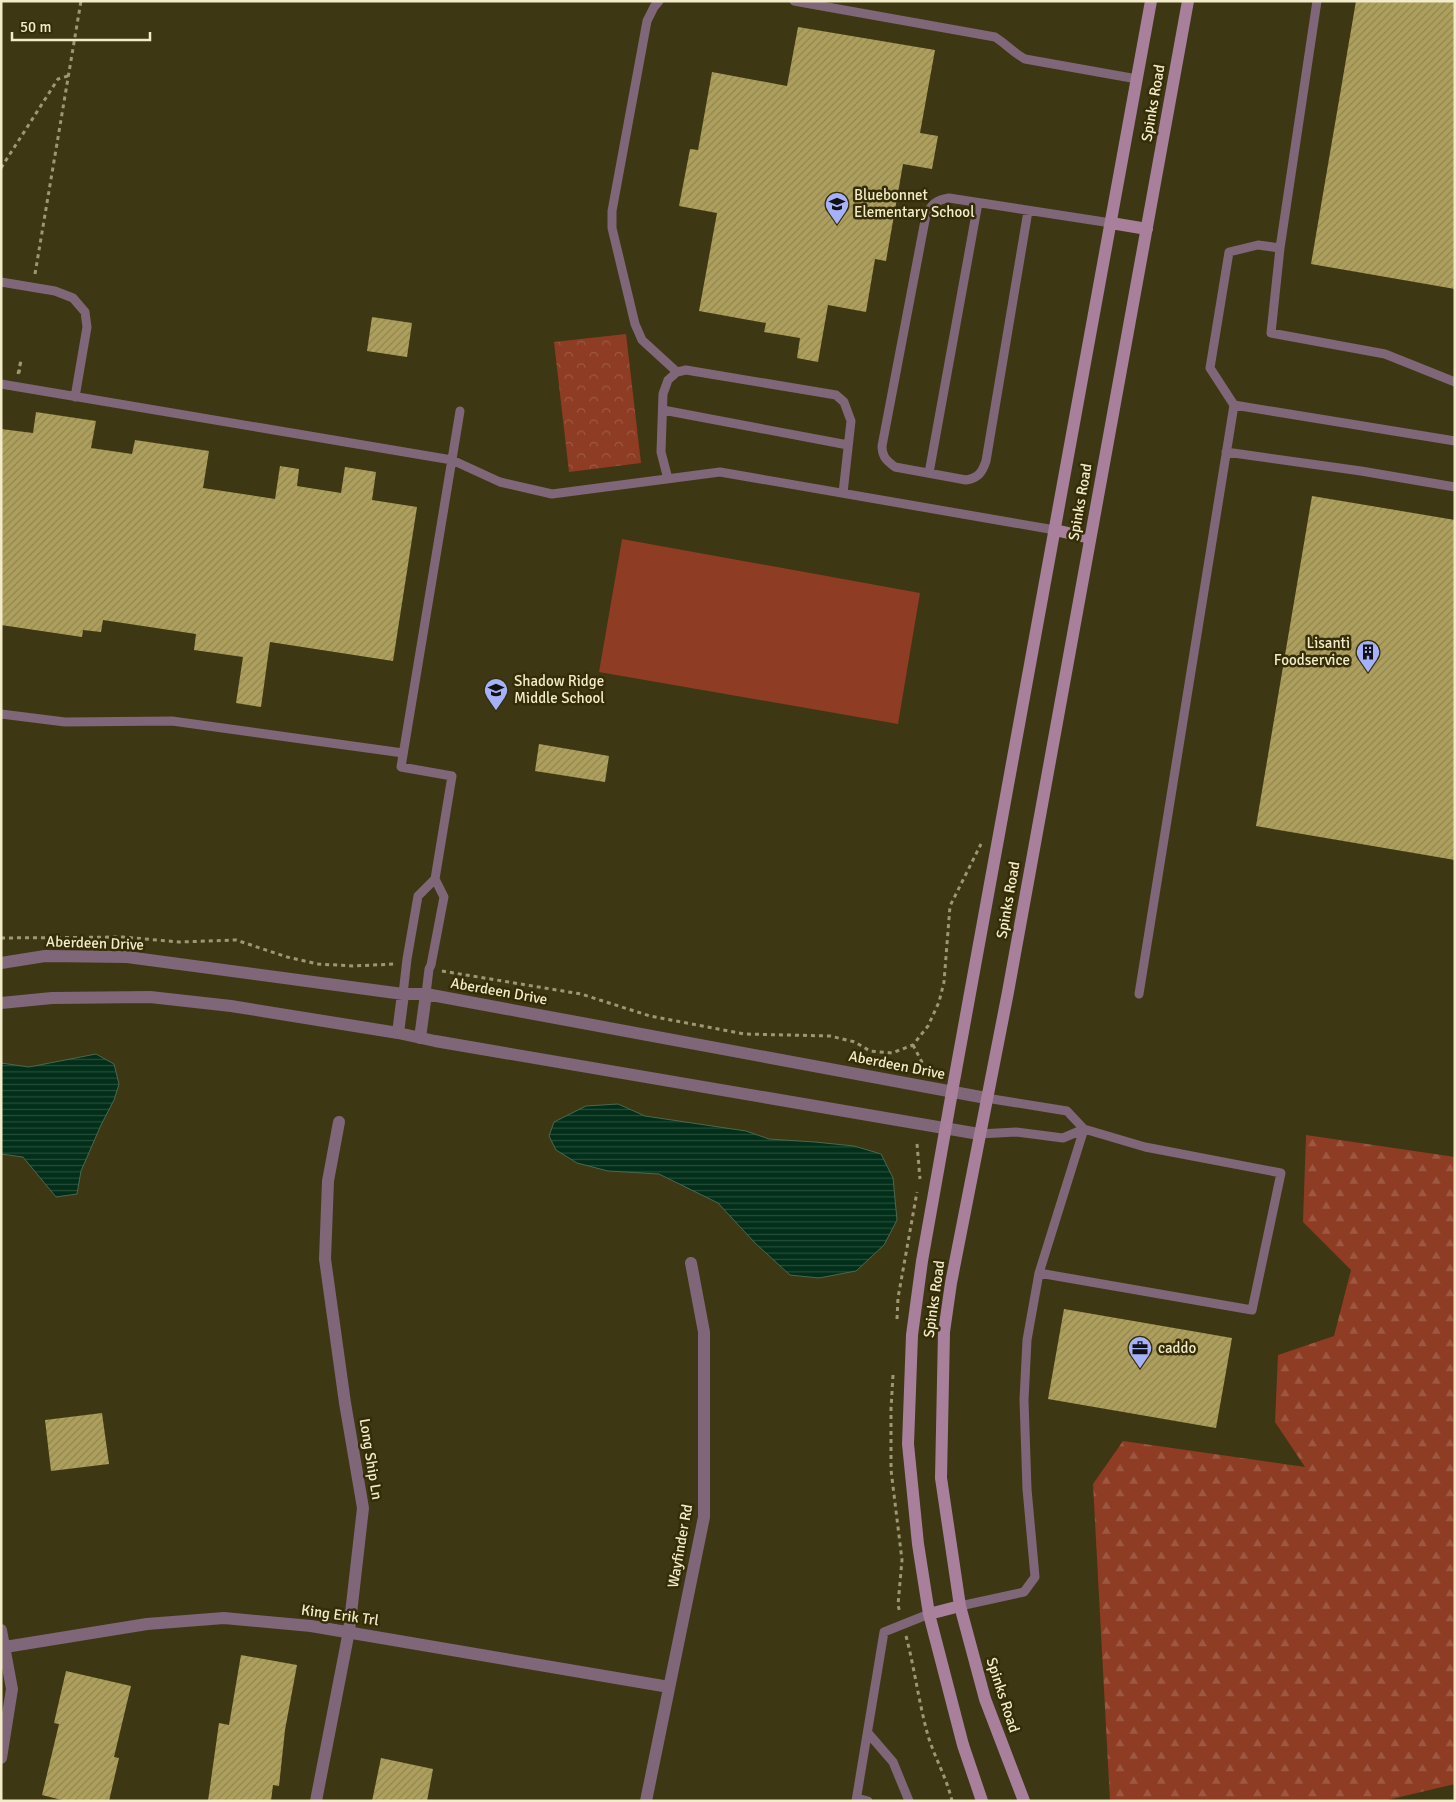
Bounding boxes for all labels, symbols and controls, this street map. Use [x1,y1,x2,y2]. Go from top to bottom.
scale bar [12,10,150,42]
text: 50 m [20,18,51,36]
street label: Spinks Road [1137,63,1169,143]
place label: Bluebonnet Elementary School [854,186,975,221]
school or university icon: Bluebonnet Elementary School [824,191,850,225]
street label: Spinks Road [1064,462,1096,542]
place label: Lisanti Foodservice [1274,634,1350,669]
building icon: Lisanti Foodservice [1355,639,1381,673]
place label: Shadow Ridge Middle School [514,672,605,707]
school or university icon: Shadow Ridge Middle School [483,677,509,711]
street label: Spinks Road [992,860,1024,940]
street label: Aberdeen Drive [46,932,144,954]
street label: Aberdeen Drive [449,974,549,1008]
street label: Aberdeen Drive [847,1047,947,1083]
street label: Spinks Road [920,1259,948,1339]
office icon: caddo [1127,1335,1153,1369]
place label: caddo [1158,1339,1197,1357]
street label: Long Ship Ln [356,1417,386,1501]
street label: Wayfinder Rd [664,1503,696,1589]
street label: King Erik Trl [300,1601,380,1629]
street label: Spinks Road [982,1655,1024,1735]

